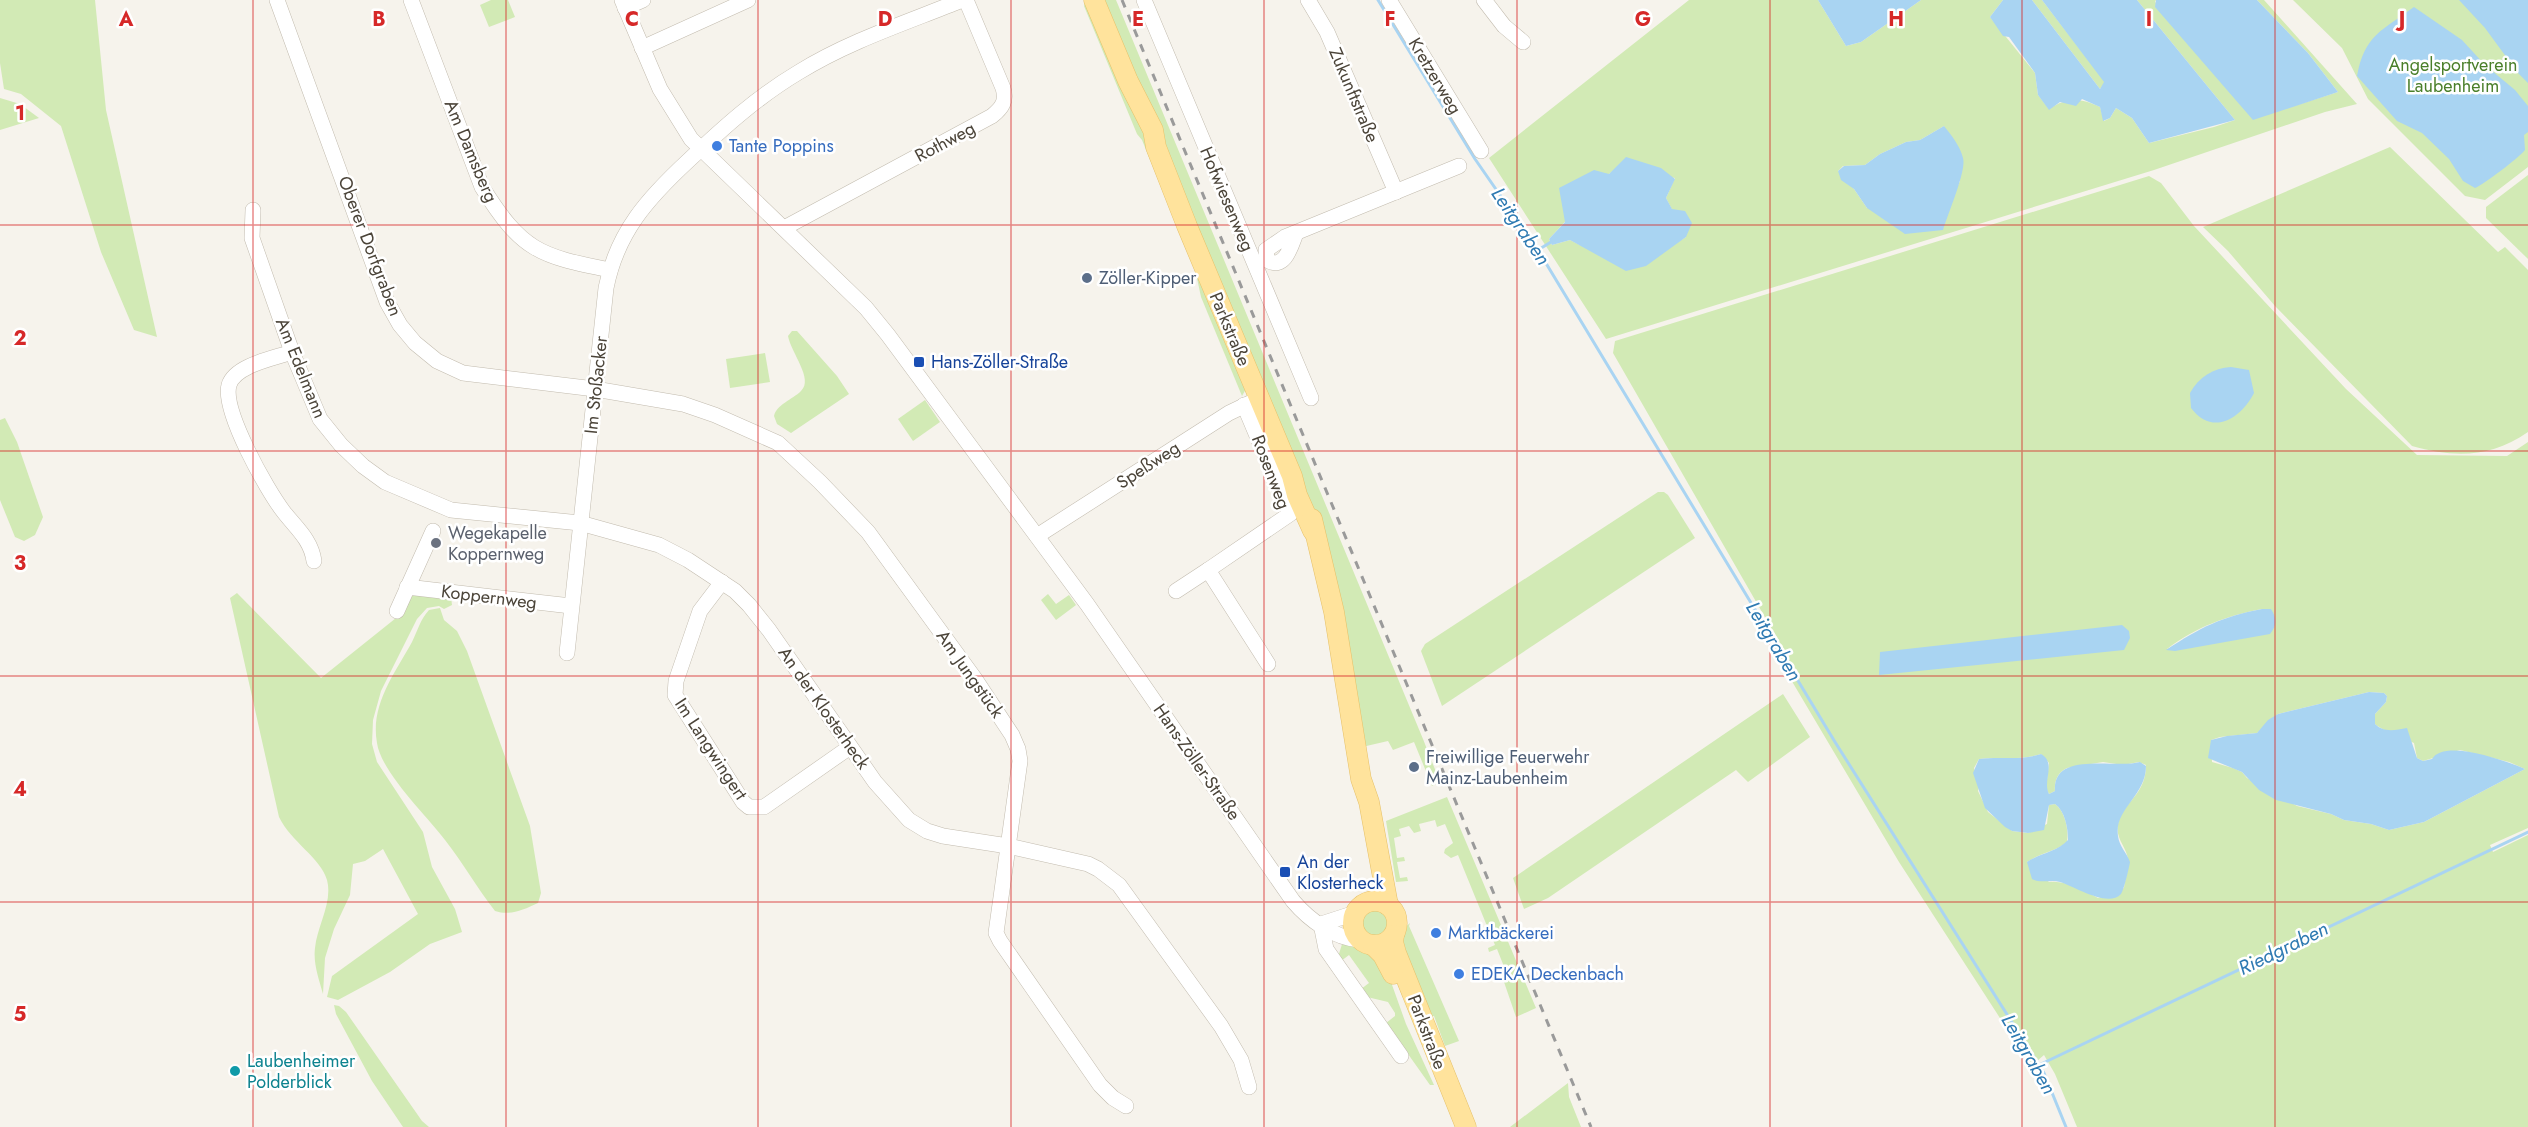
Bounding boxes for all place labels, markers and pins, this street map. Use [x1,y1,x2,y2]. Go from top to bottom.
place label: Tante Poppins [729,133,834,159]
marker: Tante Poppins [710,139,724,153]
place label: Zöller-Kipper [1099,265,1197,291]
marker: Zöller-Kipper [1080,271,1094,285]
place label: Hans-Zöller-Straße [931,349,1068,375]
marker: Hans-Zöller-Straße [912,355,926,369]
place label: Wegekapelle Koppernweg [448,520,547,567]
marker: Wegekapelle Koppernweg [429,536,443,550]
place label: Freiwillige Feuerwehr Mainz-Laubenheim [1426,744,1590,791]
marker: Freiwillige Feuerwehr Mainz-Laubenheim [1407,760,1421,774]
place label: An der Klosterheck [1297,849,1383,896]
marker: An der Klosterheck [1278,865,1292,879]
place label: Marktbäckerei [1448,920,1554,946]
marker: Marktbäckerei [1429,926,1443,940]
place label: EDEKA Deckenbach [1471,961,1624,987]
marker: EDEKA Deckenbach [1452,967,1466,981]
place label: Laubenheimer Polderblick [247,1048,356,1095]
marker: Laubenheimer Polderblick [228,1064,242,1078]

